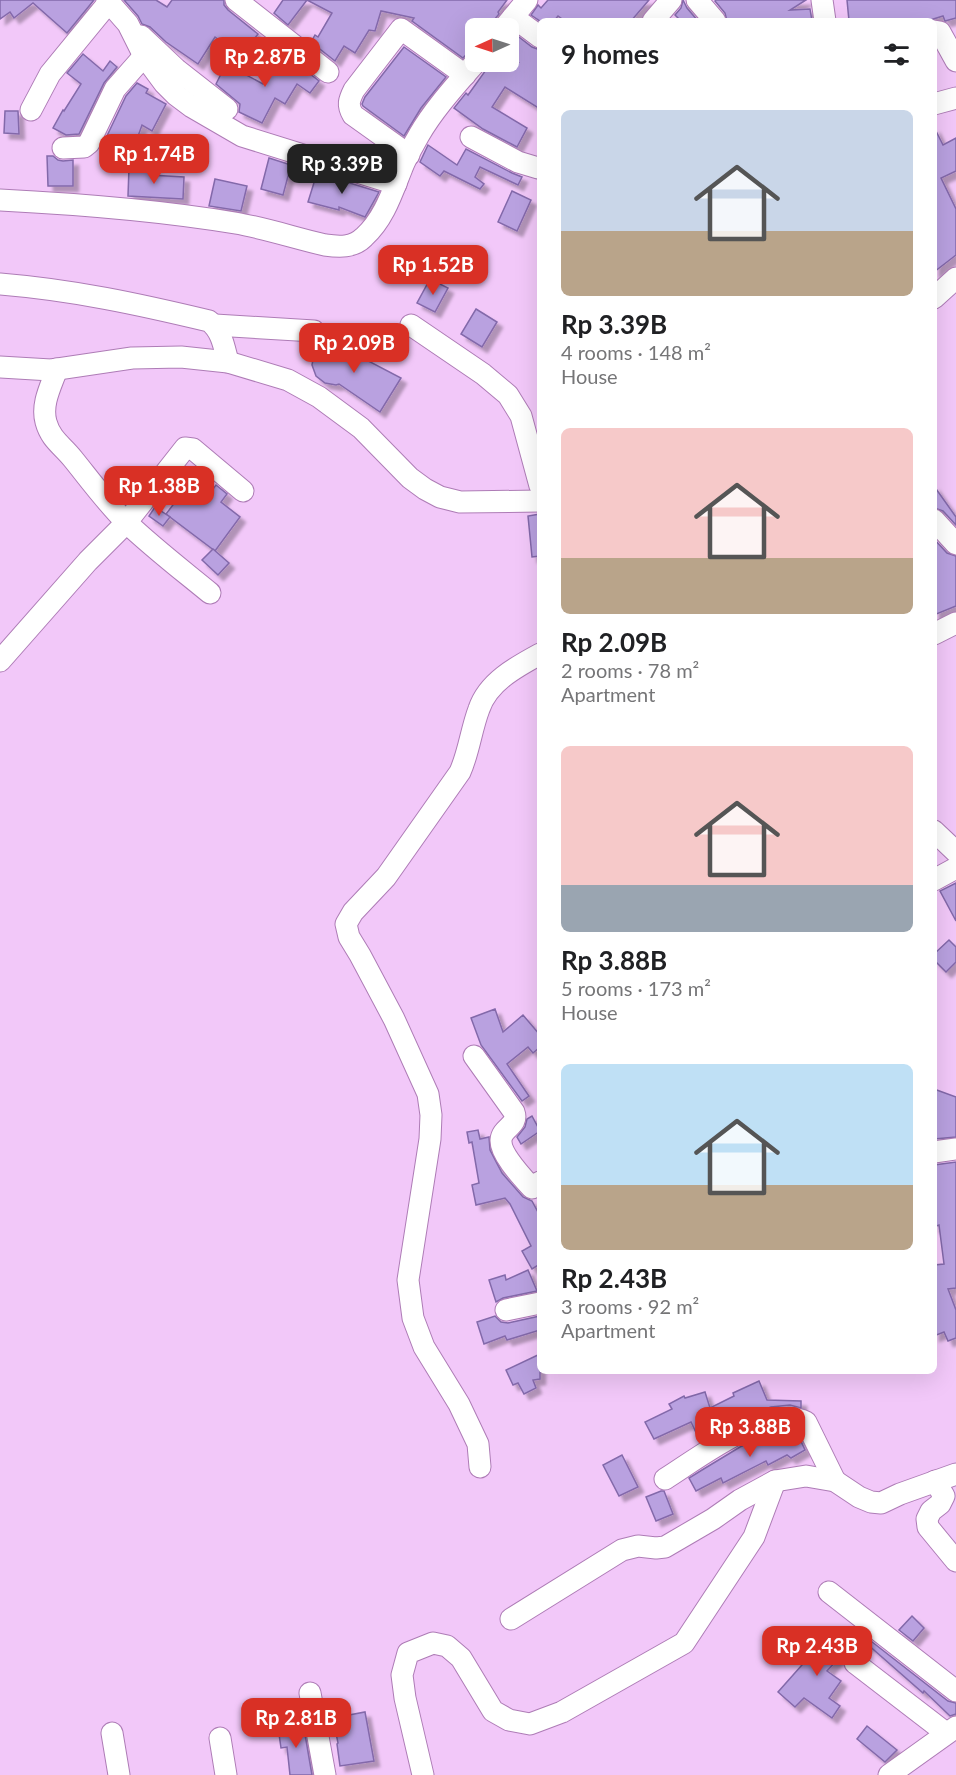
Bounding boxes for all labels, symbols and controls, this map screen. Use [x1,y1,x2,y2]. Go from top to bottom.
north arrow [465,18,519,72]
map controls [465,18,519,72]
pin: Rp 2.87B [203,37,327,88]
text: 9 homes [561,38,659,70]
icon: filters [880,38,913,71]
text: Rp 2.87B [224,44,306,68]
pin: Rp 1.74B [92,134,216,185]
text: Rp 1.74B [113,141,195,165]
pin: Rp 3.39B [280,144,404,195]
icon: home [683,149,791,257]
text: Rp 3.39B [301,151,383,175]
pin: Rp 1.52B [371,245,495,296]
text: Rp 1.52B [392,252,474,276]
text: Rp 3.39B [561,308,667,340]
pin: Rp 2.09B [292,323,416,374]
text: Rp 2.09B [313,330,395,354]
text: 4 rooms · 148 m² [561,340,711,364]
text: House [561,364,618,388]
pin: Rp 1.38B [97,466,221,517]
icon: home [683,467,791,575]
text: Rp 1.38B [118,473,200,497]
text: Rp 2.09B [561,626,667,658]
text: 2 rooms · 78 m² [561,658,699,682]
text: Apartment [561,682,655,706]
icon: home [683,785,791,893]
text: Rp 3.88B [561,944,667,976]
text: 5 rooms · 173 m² [561,976,711,1000]
text: House [561,1000,618,1024]
icon: home [683,1103,791,1211]
text: Rp 2.43B [561,1262,667,1294]
text: 3 rooms · 92 m² [561,1294,699,1318]
text: Apartment [561,1318,655,1342]
pin: Rp 3.88B [688,1407,812,1458]
text: Rp 3.88B [709,1414,791,1438]
pin: Rp 2.43B [755,1626,879,1677]
text: Rp 2.43B [776,1633,858,1657]
pin: Rp 2.81B [234,1698,358,1749]
text: Rp 2.81B [255,1705,337,1729]

